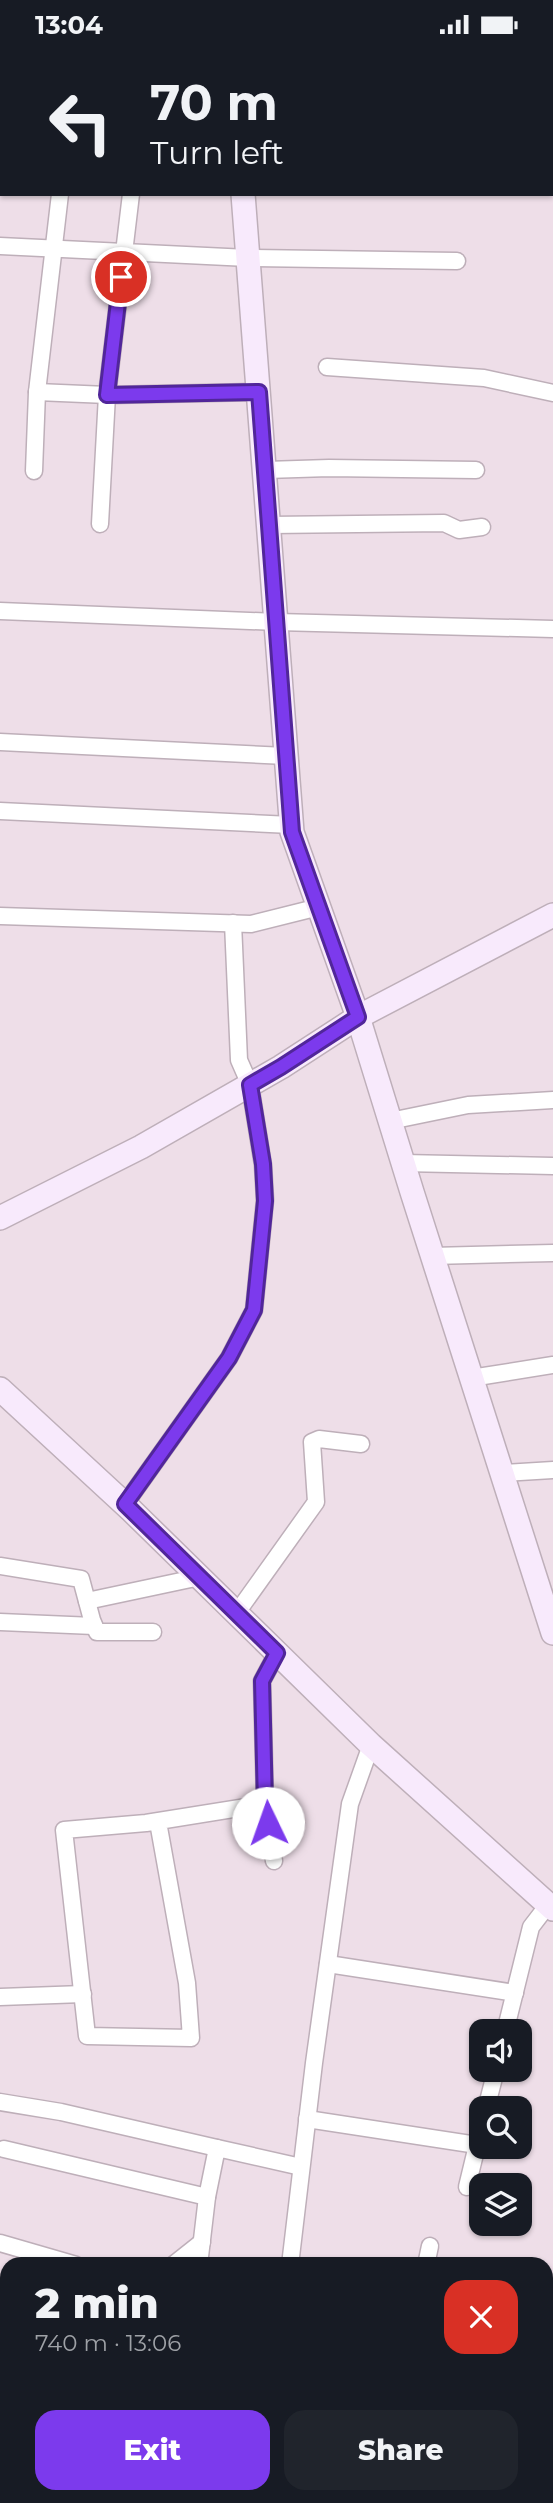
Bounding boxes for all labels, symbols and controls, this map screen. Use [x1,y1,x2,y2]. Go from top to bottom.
text: 13:04 [35,9,103,41]
text: 70 m [150,73,278,132]
icon: left [35,77,126,168]
text: Turn left [150,133,284,172]
pin [91,247,151,307]
icon: arrive [102,258,140,296]
position arrow [231,1786,305,1860]
map controls [469,2019,532,2236]
button: sound [469,2019,532,2082]
button: search [469,2096,532,2159]
button: layers [469,2173,532,2236]
text: 2 min [35,2277,159,2329]
button: close [444,2280,518,2354]
text: 740 m · 13:06 [35,2329,181,2357]
button: Exit [35,2410,270,2490]
button: Share [284,2410,518,2490]

